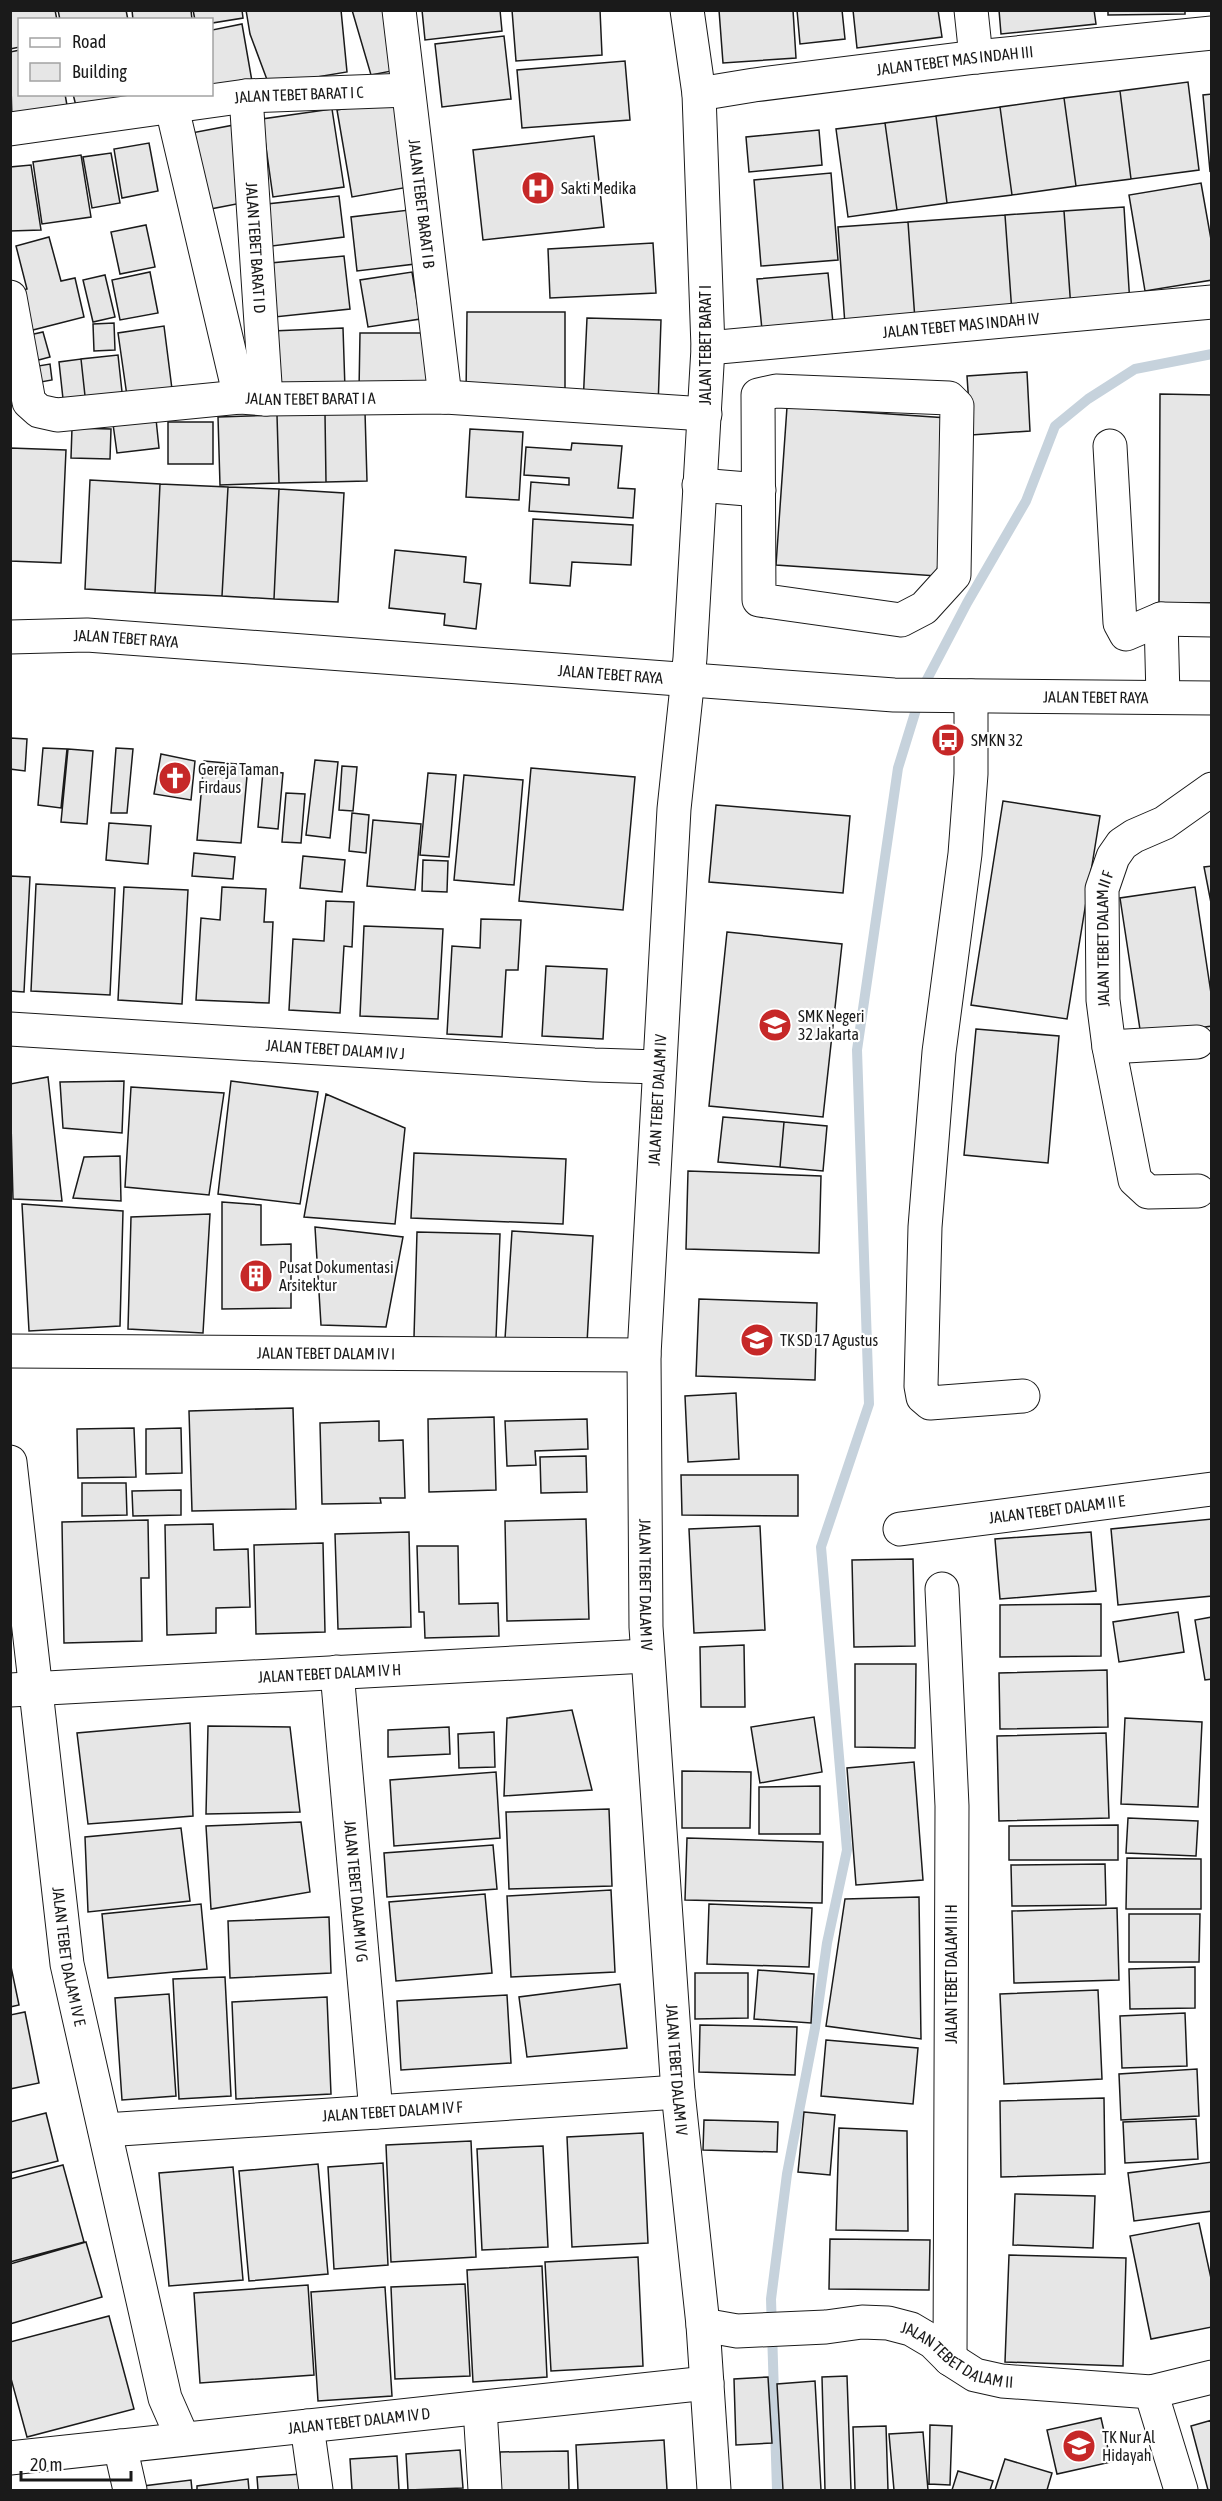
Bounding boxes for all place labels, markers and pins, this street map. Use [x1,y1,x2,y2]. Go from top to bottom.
hospital icon: Sakti Medika [520,170,556,206]
place label: Sakti Medika [561,179,636,197]
bus stop icon: SMKN 32 [930,722,966,758]
place label: SMKN 32 [971,731,1023,749]
church icon: Gereja Taman Firdaus [157,760,193,796]
place label: Gereja Taman Firdaus [198,760,279,796]
school or university icon: SMK Negeri 32 Jakarta [757,1007,793,1043]
place label: SMK Negeri 32 Jakarta [798,1007,864,1043]
building icon: Pusat Dokumentasi Arsitektur [238,1258,274,1294]
place label: Pusat Dokumentasi Arsitektur [279,1258,394,1294]
school or university icon: TK SD 17 Agustus [739,1322,775,1358]
place label: TK SD 17 Agustus [780,1331,879,1350]
school or university icon: TK Nur Al Hidayah [1061,2428,1097,2464]
place label: TK Nur Al Hidayah [1102,2428,1156,2465]

